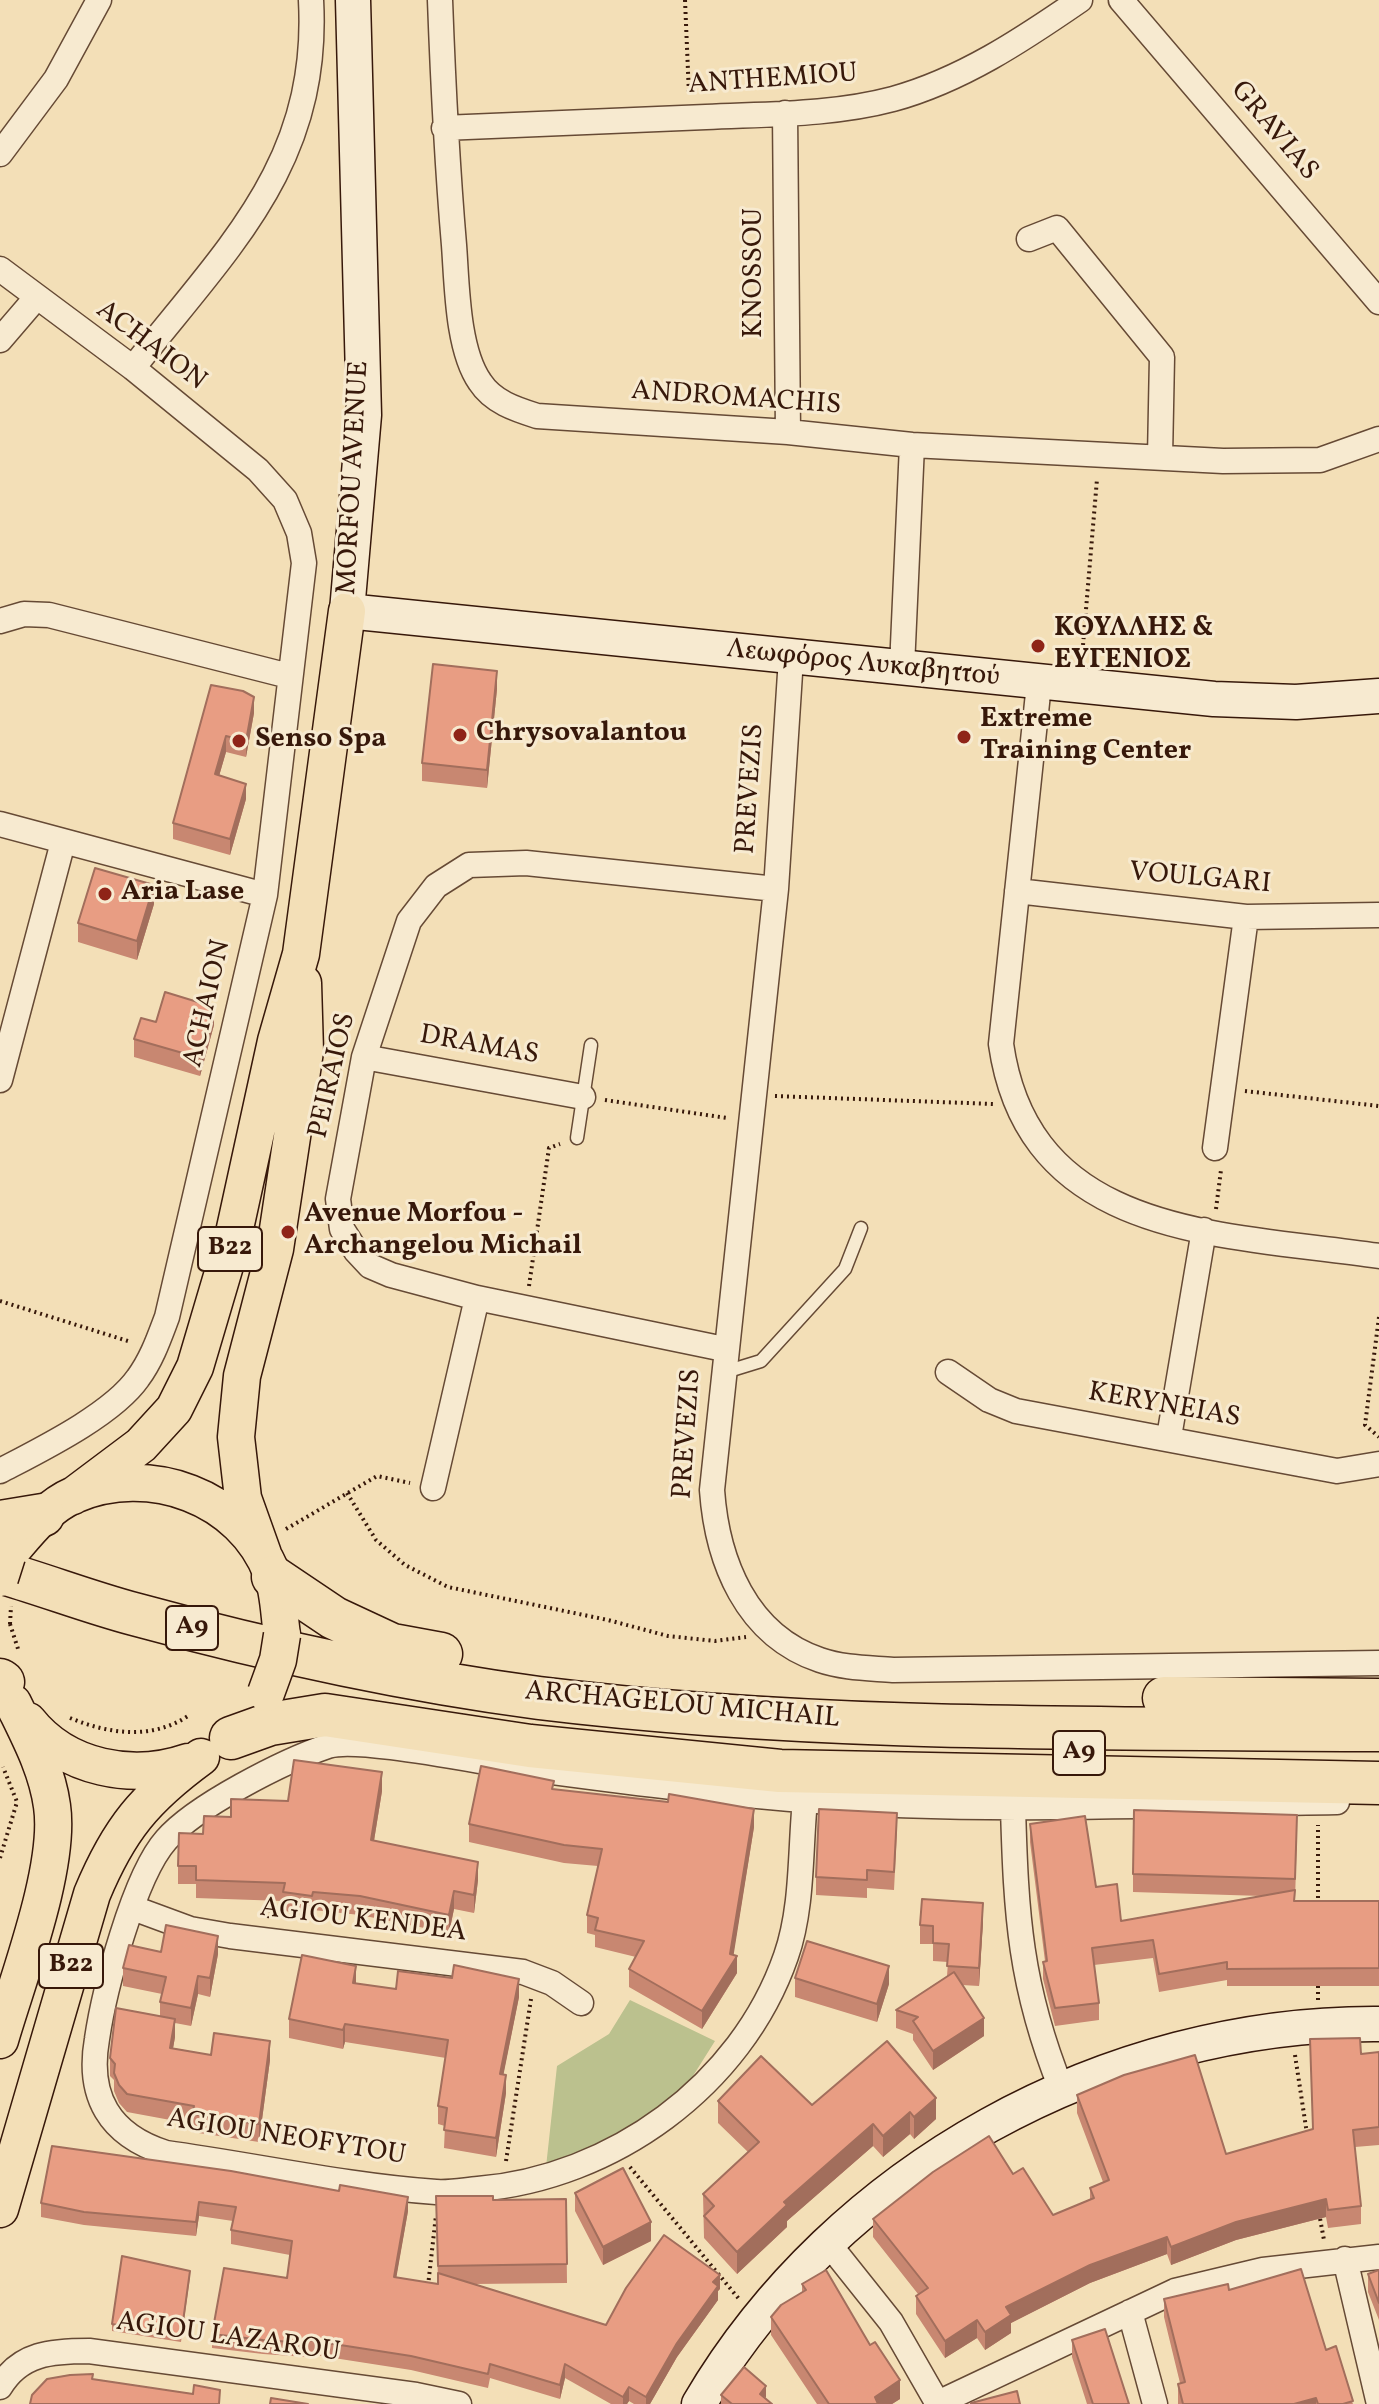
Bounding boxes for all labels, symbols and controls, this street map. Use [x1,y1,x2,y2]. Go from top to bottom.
street label: ANTHEMIOU [687,58,859,104]
street label: GRAVIAS [1222,75,1324,189]
street label: KNOSSOU [739,208,773,338]
street label: ACHAION [88,295,212,399]
street label: MORFOU AVENUE [332,360,378,596]
street label: ANDROMACHIS [630,376,842,424]
place label: ΚΟΥΛΛΗΣ & ΕΥΓΕΝΙΟΣ [1054,613,1214,679]
street label: Λεωφόρος Λυκαβηττού [725,634,1001,696]
marker: ΚΟΥΛΛΗΣ & ΕΥΓΕΝΙΟΣ [1029,637,1047,655]
place label: Extreme Training Center [980,704,1191,770]
place label: Chrysovalantou [476,718,687,752]
street label: PREVEZIS [731,723,773,855]
place label: Senso Spa [255,724,387,758]
marker: Chrysovalantou [451,726,469,744]
marker: Extreme Training Center [955,728,973,746]
marker: Senso Spa [230,732,248,750]
street label: VOULGARI [1128,857,1272,903]
place label: Aria Lase [121,877,244,911]
marker: Aria Lase [96,885,114,903]
street label: ACHAION [178,937,240,1071]
street label: PEIRAIOS [303,1010,365,1142]
street label: DRAMAS [417,1020,541,1074]
place label: Avenue Morfou - Archangelou Michail [304,1199,582,1265]
marker: Avenue Morfou - Archangelou Michail [279,1223,297,1241]
road number: B22 [198,1227,262,1271]
street label: PREVEZIS [668,1368,710,1500]
street label: KERYNEIAS [1085,1377,1243,1437]
road number: A9 [166,1606,218,1650]
street label: ARCHAGELOU MICHAIL [523,1676,841,1738]
road number: A9 [1053,1731,1105,1775]
street label: AGIOU KENDEA [258,1893,468,1951]
road number: B22 [39,1944,103,1988]
street label: AGIOU NEOFYTOU [164,2104,408,2174]
street label: AGIOU LAZAROU [114,2307,342,2371]

